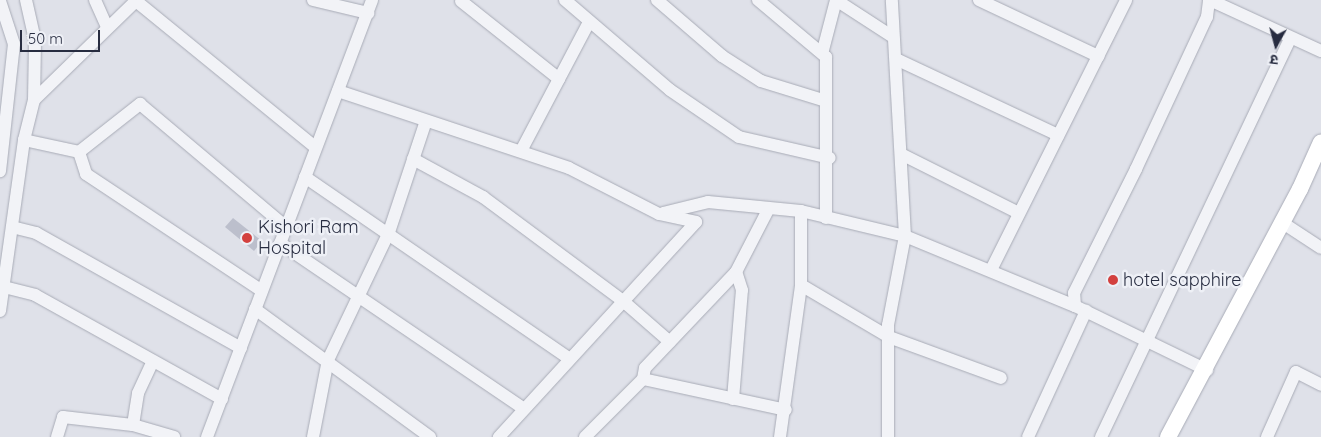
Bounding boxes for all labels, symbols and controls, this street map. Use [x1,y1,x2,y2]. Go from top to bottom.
scale bar [22,20,102,52]
north arrow [1251,20,1301,70]
text: 50 m [28,29,63,48]
text: उ [1269,50,1279,69]
place label: Kishori Ram Hospital [258,217,359,260]
marker: Kishori Ram Hospital [240,231,254,245]
place label: hotel sapphire [1123,269,1241,291]
marker: hotel sapphire [1107,274,1119,286]

